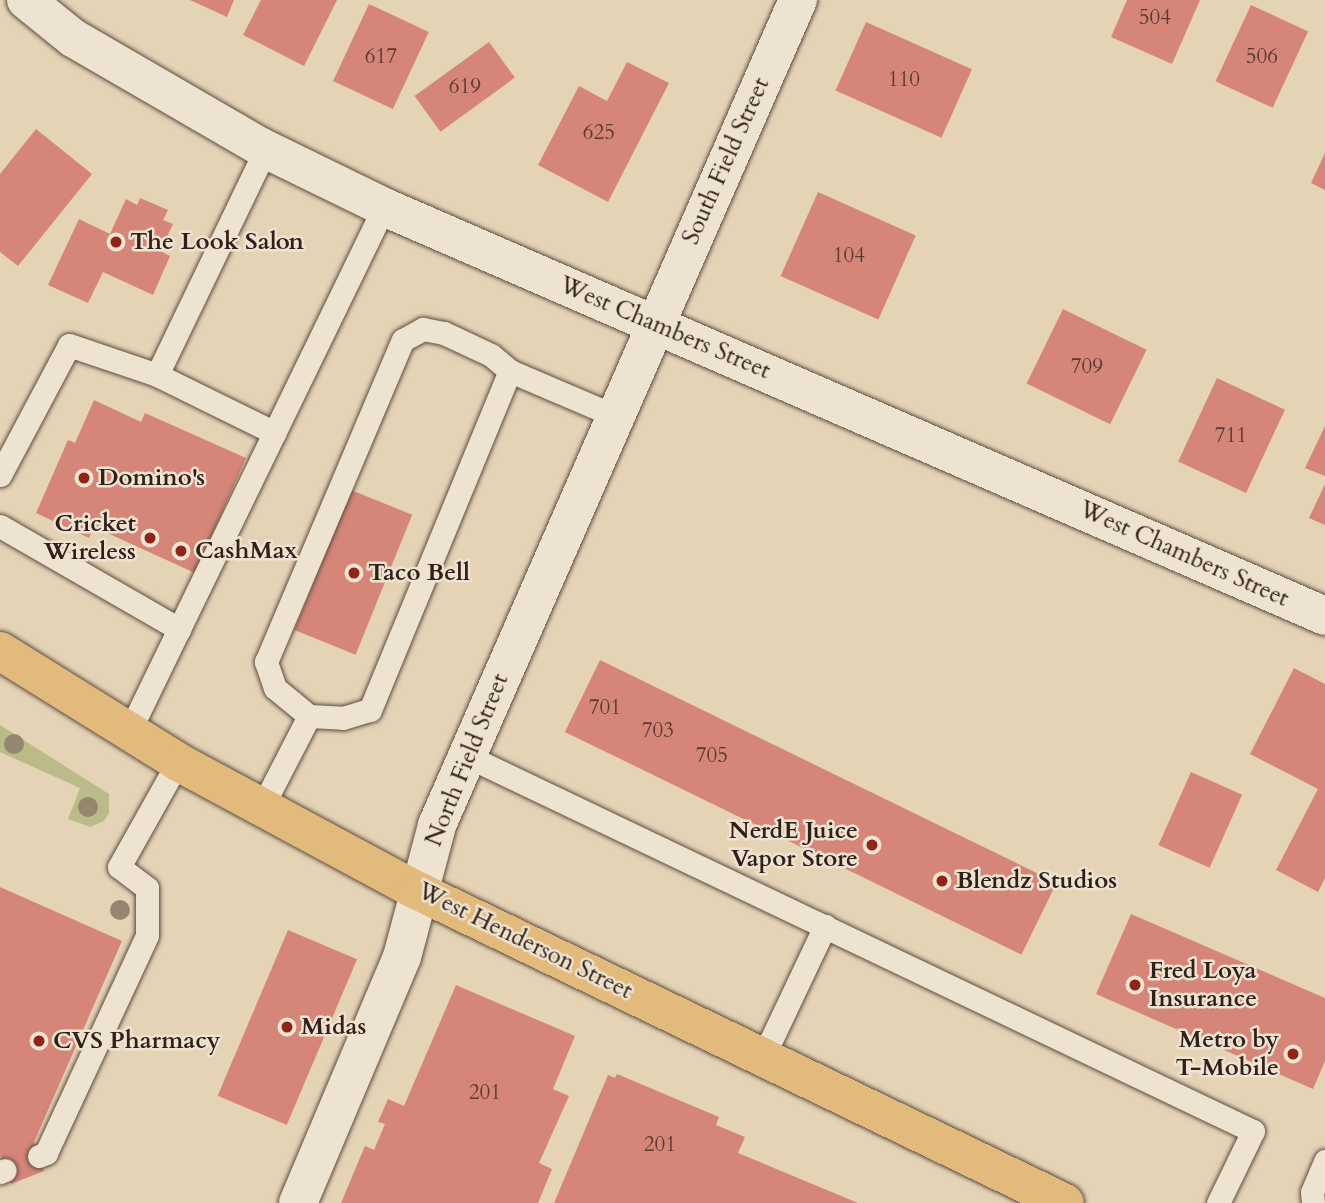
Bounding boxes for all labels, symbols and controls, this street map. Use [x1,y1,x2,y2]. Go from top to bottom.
house number: 504 [1139,5,1171,31]
house number: 617 [365,44,397,70]
house number: 506 [1246,44,1278,70]
house number: 110 [888,67,920,93]
street label: South Field Street [676,73,776,249]
house number: 619 [449,74,481,100]
house number: 625 [583,120,615,146]
place label: The Look Salon [130,228,304,256]
marker: The Look Salon [108,234,124,250]
house number: 104 [833,243,865,269]
street label: West Chambers Street [555,271,775,385]
house number: 709 [1071,354,1103,380]
house number: 711 [1215,423,1247,449]
place label: Domino's [98,464,205,492]
marker: Domino's [76,470,92,486]
street label: West Chambers Street [1075,495,1293,613]
place label: Cricket Wireless [44,510,136,566]
marker: Cricket Wireless [142,530,158,546]
place label: CashMax [195,537,298,565]
marker: CashMax [173,543,189,559]
place label: Taco Bell [368,559,470,587]
marker: Taco Bell [346,565,362,581]
street label: North Field Street [419,669,515,851]
house number: 701 [589,695,621,721]
house number: 703 [642,718,674,744]
house number: 705 [696,743,728,769]
place label: NerdE Juice Vapor Store [729,817,858,873]
marker: NerdE Juice Vapor Store [864,837,880,853]
place label: Blendz Studios [956,867,1117,895]
marker: Blendz Studios [934,873,950,889]
street label: West Henderson Street [413,876,637,1006]
place label: Fred Loya Insurance [1149,957,1257,1013]
marker: Fred Loya Insurance [1127,977,1143,993]
place label: Midas [301,1013,366,1041]
marker: Midas [279,1019,295,1035]
place label: Metro by T-Mobile [1175,1026,1279,1082]
place label: CVS Pharmacy [53,1027,220,1055]
marker: CVS Pharmacy [31,1033,47,1049]
marker: Metro by T-Mobile [1285,1046,1301,1062]
house number: 201 [469,1080,501,1106]
house number: 201 [644,1132,676,1158]

